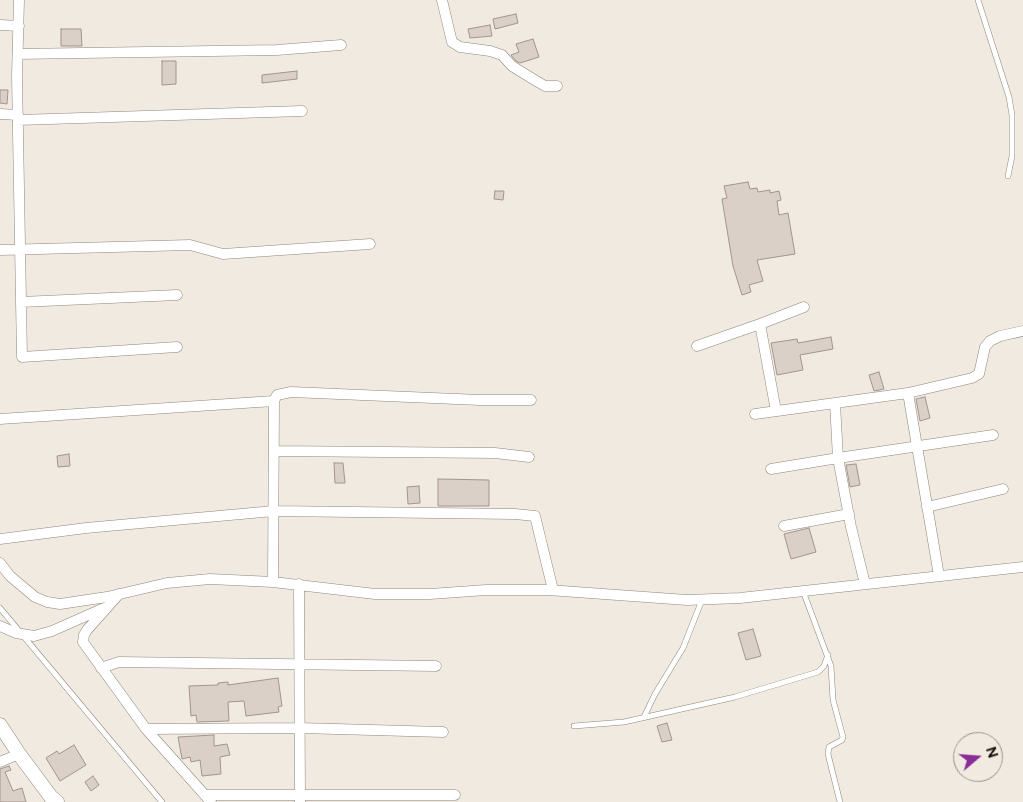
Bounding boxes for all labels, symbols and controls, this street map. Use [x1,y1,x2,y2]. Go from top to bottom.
north arrow [953,732,1003,782]
text: N [982,745,1002,760]

